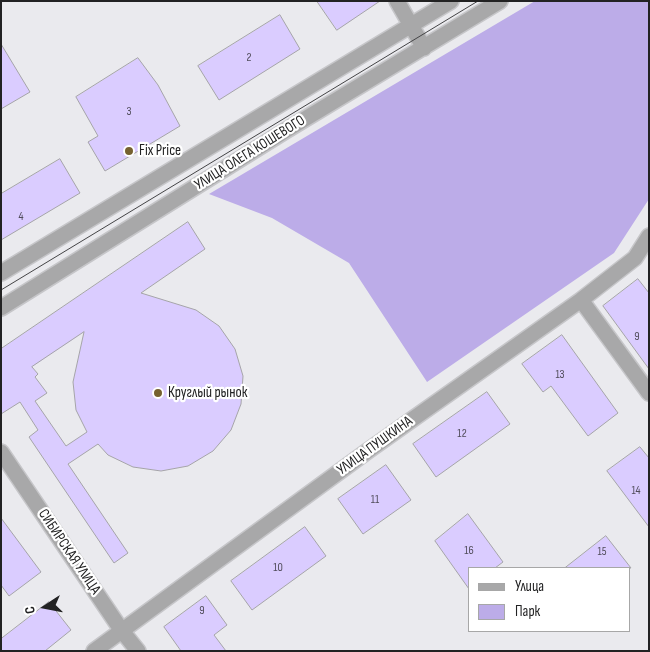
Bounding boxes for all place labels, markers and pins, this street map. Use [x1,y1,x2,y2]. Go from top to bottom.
place label: Fix Price [139,142,181,160]
marker: Fix Price [123,145,135,157]
place label: Круглый рынок [168,384,247,402]
marker: Круглый рынок [152,387,164,399]

